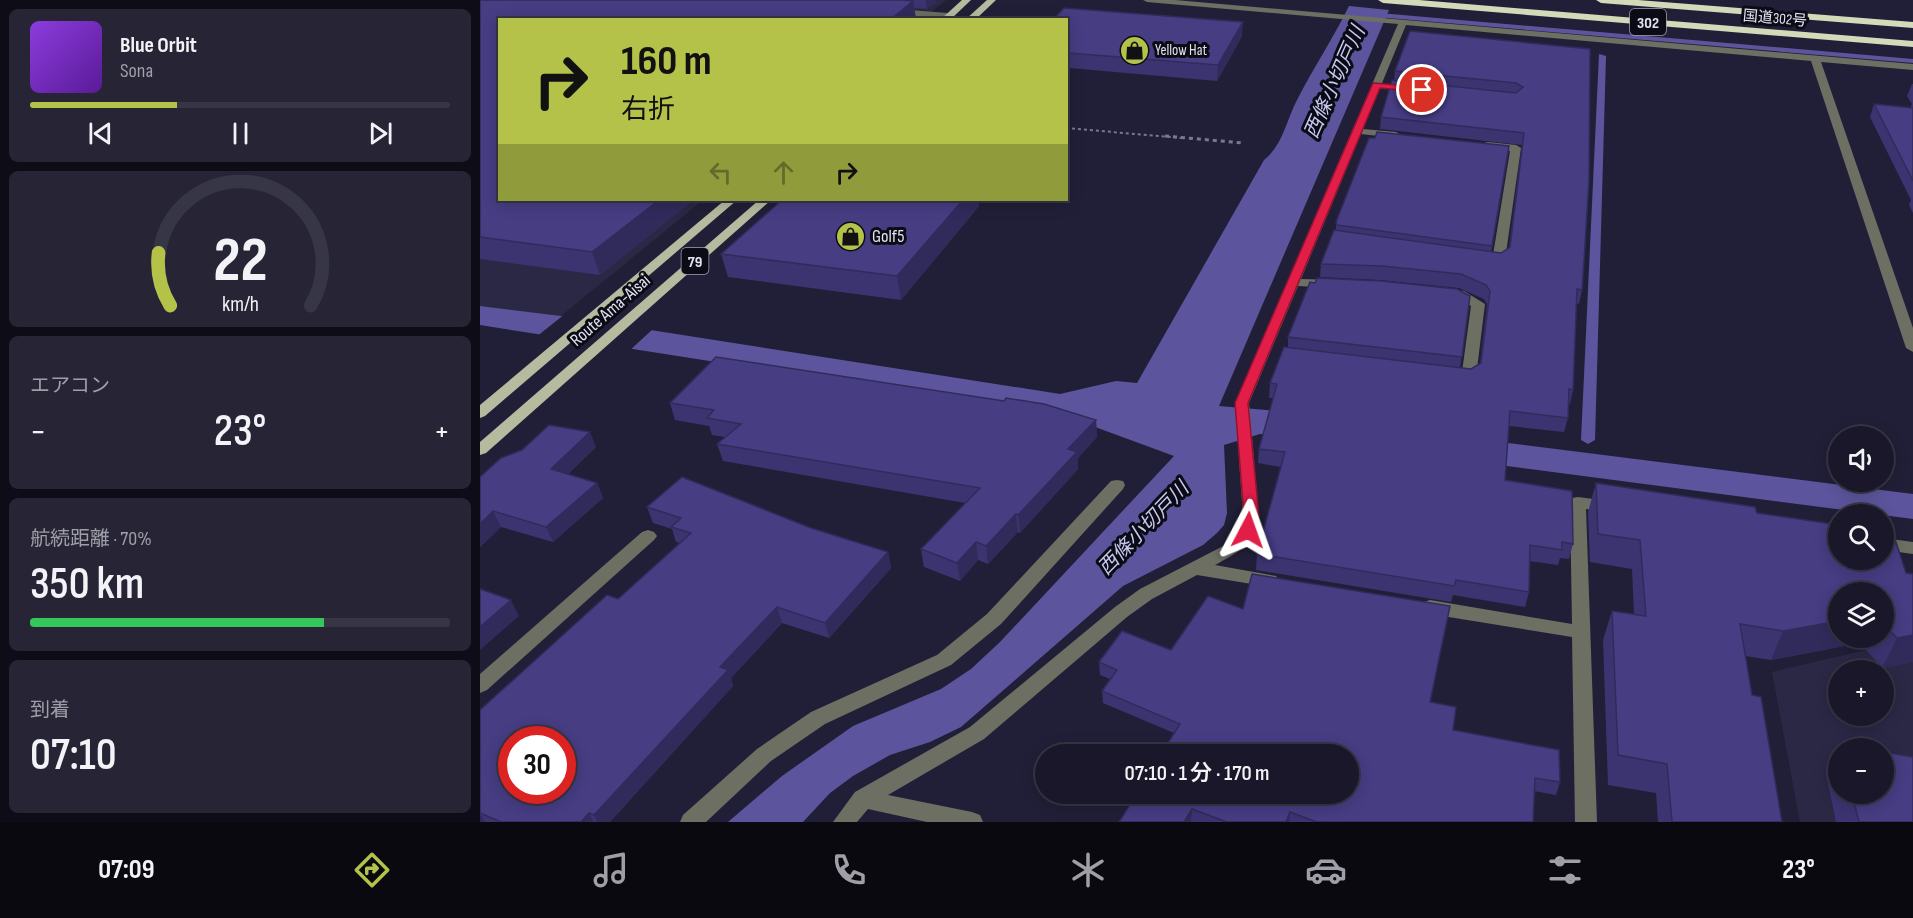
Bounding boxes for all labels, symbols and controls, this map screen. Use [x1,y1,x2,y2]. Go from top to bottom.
street label: 国道302号 [1742,6,1808,31]
road number: 302 [1630,9,1666,35]
water label: 西條小切戸川 [1300,21,1371,142]
text: Blue Orbit [120,32,197,59]
shop icon: Yellow Hat [1118,34,1150,66]
text: 160 m [621,36,712,87]
place label: Yellow Hat [1155,41,1207,60]
icon: right [522,42,600,120]
text: Sona [120,59,153,83]
pin [1396,64,1447,115]
icon: arrive [1405,73,1438,106]
text: 右折 [621,94,675,126]
icon: previous [84,117,117,150]
icon: pause [224,117,257,150]
icon: next [364,117,397,150]
icon: left [704,156,737,189]
icon: ahead [767,156,800,189]
icon: right [830,156,863,189]
shop icon: Golf5 [835,220,867,252]
text: 22 [213,224,267,299]
place label: Golf5 [872,226,905,247]
road number: 79 [682,248,708,274]
street label: Route Ama-Aisai [566,270,655,351]
text: km/h [221,292,259,317]
text: エアコン [30,374,110,398]
text: 23° [214,404,266,459]
text: − [30,412,46,452]
text: + [434,412,450,452]
map controls [1828,426,1894,804]
button: sound [1828,426,1894,492]
water label: 西條小切戸川 [1093,476,1195,580]
position arrow [1216,498,1280,562]
button: search [1828,504,1894,570]
text: 航続距離 · 70% [30,527,152,551]
text: 350 km [30,557,144,612]
button: layers [1828,582,1894,648]
button: + [1828,660,1894,726]
text: 到着 [30,698,70,722]
speed limit sign: 30 [498,726,576,804]
text: 07:10 [30,728,117,783]
button: − [1828,738,1894,804]
text: 07:10 · 1 分 · 170 m [1125,760,1269,787]
icon: directions [351,849,393,891]
icon: music [590,849,632,891]
icon: phone [828,849,870,891]
icon: climate [1067,849,1109,891]
icon: car [1305,849,1347,891]
icon: filters [1544,849,1586,891]
text: 07:09 [98,854,154,886]
text: 23° [1782,854,1815,886]

